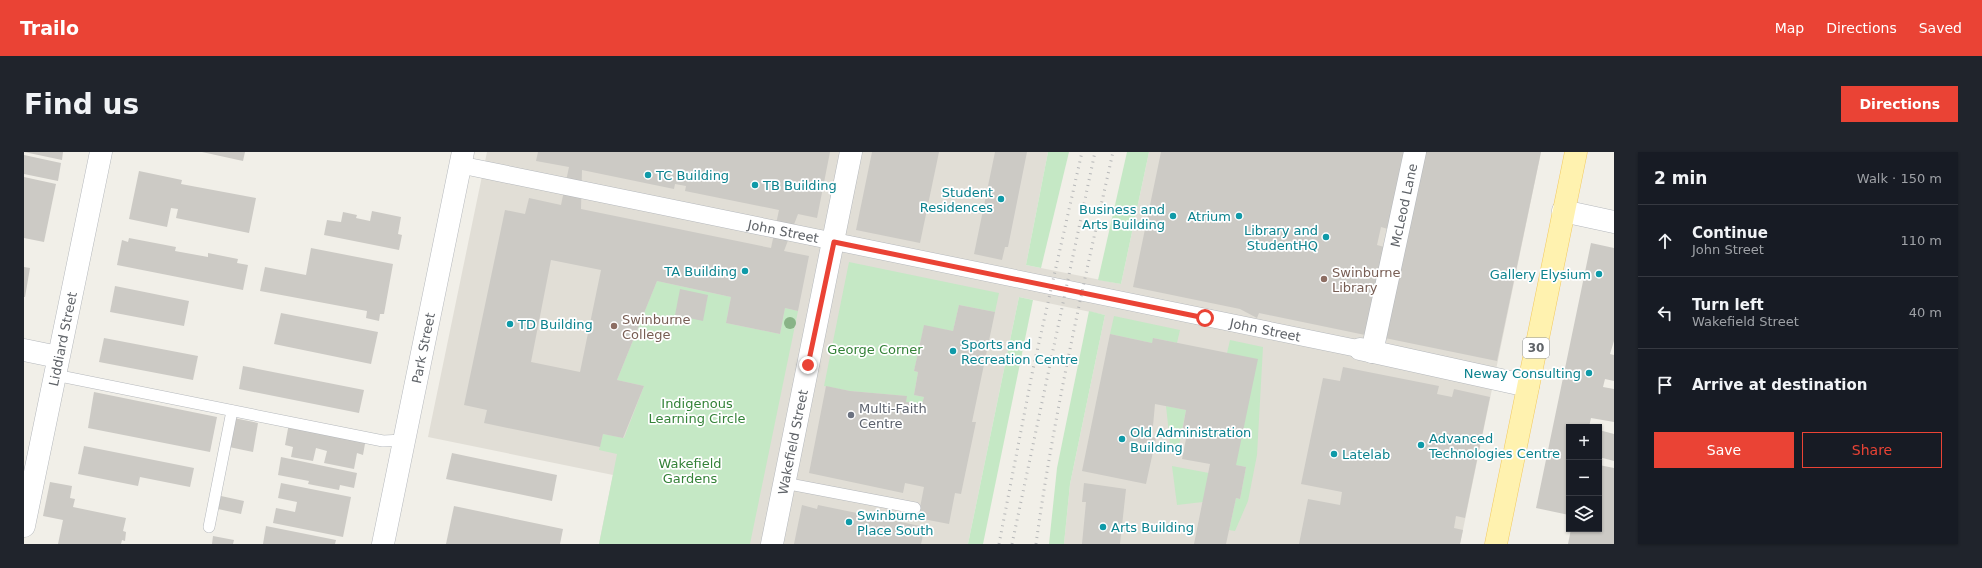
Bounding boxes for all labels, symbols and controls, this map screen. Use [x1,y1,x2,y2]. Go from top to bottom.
text: Trailo [20,17,79,39]
text: Map [1775,20,1804,36]
text: Directions [1826,20,1897,36]
text: Saved [1919,20,1962,36]
button: Directions [1841,86,1958,122]
text: Find us [24,88,139,121]
street label: McLeod Lane [1388,162,1420,249]
place label: TC Building [655,168,729,183]
text: 2 min [1654,168,1707,188]
marker: TC Building [643,170,653,180]
text: Walk · 150 m [1857,171,1942,186]
place label: TB Building [762,178,837,193]
marker: TB Building [750,180,760,190]
place label: Student Residences [920,185,993,215]
marker: Student Residences [996,194,1006,204]
place label: Business and Arts Building [1079,202,1165,232]
place label: Atrium [1187,209,1231,224]
marker: Business and Arts Building [1168,211,1178,221]
marker: Atrium [1234,211,1244,221]
street label: John Street [745,217,820,246]
place label: Library and StudentHQ [1244,223,1318,253]
text: Continue [1692,224,1768,242]
icon: ahead [1654,230,1676,252]
marker: Library and StudentHQ [1321,232,1331,242]
text: 110 m [1900,233,1942,248]
text: John Street [1692,242,1764,257]
place label: TA Building [663,264,737,279]
place label: Swinburne Library [1332,265,1401,295]
marker: TA Building [740,266,750,276]
place label: Gallery Elysium [1490,267,1591,282]
marker: Gallery Elysium [1594,269,1604,279]
marker: Swinburne Library [1319,274,1329,284]
street label: Liddiard Street [46,290,80,388]
text: Turn left [1692,296,1764,314]
icon: left [1654,302,1676,324]
text: 40 m [1909,305,1942,320]
route start [1196,309,1214,327]
street label: Park Street [409,311,438,385]
place label: Swinburne College [622,312,691,342]
text: Wakefield Street [1692,314,1799,329]
street label: John Street [1227,315,1302,345]
place label: TD Building [517,317,593,332]
marker: TD Building [505,319,515,329]
marker: Swinburne College [609,321,619,331]
place label: Sports and Recreation Centre [961,337,1078,367]
road number: 30 [1523,338,1549,358]
park label: George Corner [827,342,923,357]
marker: Sports and Recreation Centre [948,346,958,356]
route end [799,356,817,374]
place label: Neway Consulting [1464,366,1581,381]
marker: Neway Consulting [1584,368,1594,378]
icon: arrive [1654,374,1676,396]
text: Arrive at destination [1692,376,1867,394]
street label: Wakefield Street [775,388,811,496]
park label: Indigenous Learning Circle [648,396,746,426]
place label: Multi-Faith Centre [859,401,927,431]
marker: Multi-Faith Centre [846,410,856,420]
map controls [1566,424,1602,532]
button: + [1566,424,1602,460]
place label: Old Administration Building [1130,425,1251,455]
place label: Advanced Technologies Centre [1428,431,1560,461]
button: Save [1654,432,1794,468]
button: Share [1802,432,1942,468]
marker: Old Administration Building [1117,434,1127,444]
marker: Advanced Technologies Centre [1416,440,1426,450]
place label: Latelab [1342,447,1390,462]
marker: Latelab [1329,449,1339,459]
park label: Wakefield Gardens [658,456,722,486]
button: − [1566,460,1602,496]
button: layers [1566,496,1602,532]
place label: Swinburne Place South [857,508,933,538]
marker: Swinburne Place South [844,517,854,527]
place label: Arts Building [1111,520,1194,535]
marker: Arts Building [1098,522,1108,532]

